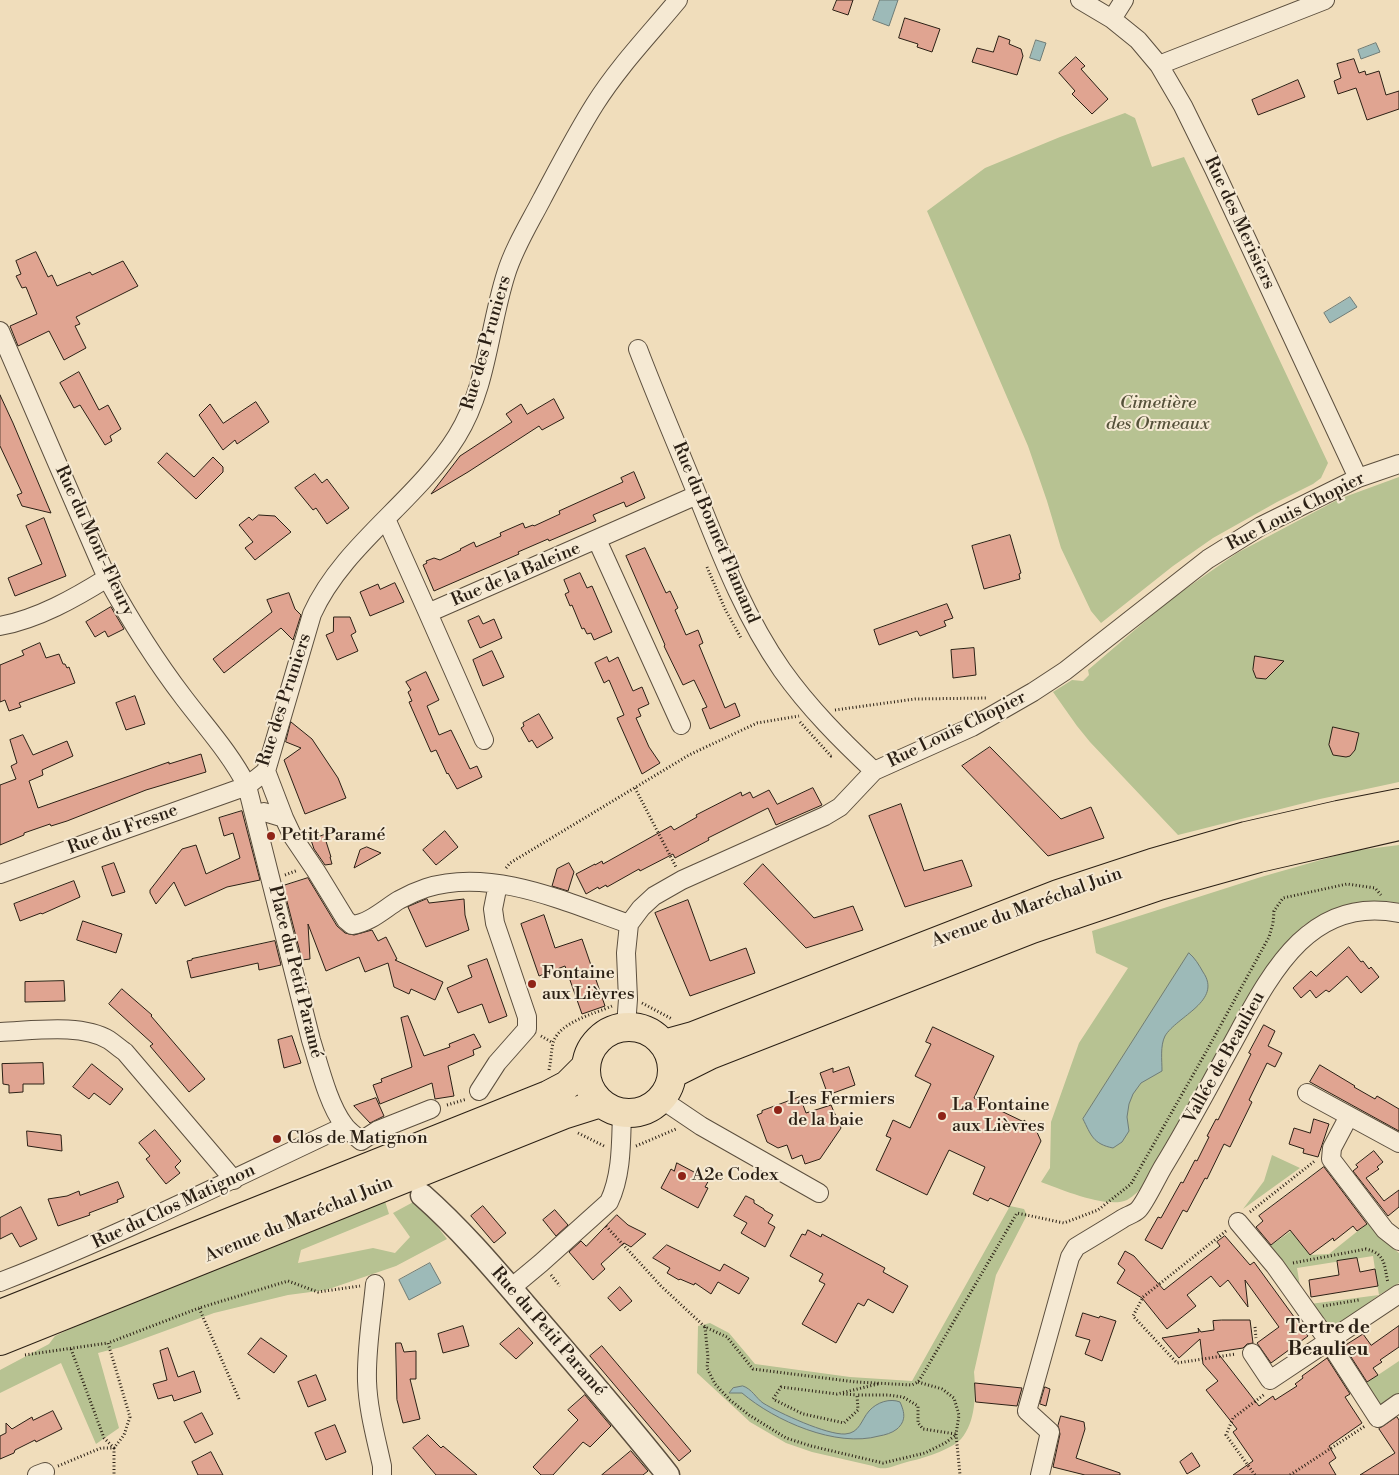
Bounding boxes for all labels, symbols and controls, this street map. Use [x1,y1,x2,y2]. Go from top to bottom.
street label: Rue des Merisiers [1199,153,1279,293]
street label: Rue des Pruniers [458,273,516,413]
park label: Cimetière des Ormeaux [1106,393,1210,436]
street label: Rue du Bonnet Flamand [667,439,763,627]
street label: Rue du Mont-Fleury [50,462,138,620]
street label: Rue Louis Chopier [1223,468,1369,556]
street label: Rue de la Baleine [448,538,584,612]
street label: Rue des Pruniers [253,631,317,769]
street label: Rue Louis Chopier [884,687,1030,773]
street label: Rue du Fresne [65,800,181,860]
place label: Petit Paramé [281,825,386,847]
marker: Petit Paramé [265,830,277,842]
street label: Avenue du Maréchal Juin [929,863,1125,953]
street label: Place du Petit Paramé [263,883,327,1061]
place label: Fontaine aux Lièvres [542,963,635,1006]
marker: Fontaine aux Lièvres [526,978,538,990]
street label: Vallée de Beaulieu [1180,988,1270,1128]
place label: Les Fermiers de la baie [788,1089,895,1132]
place label: La Fontaine aux Lièvres [952,1095,1050,1138]
marker: Les Fermiers de la baie [772,1104,784,1116]
marker: La Fontaine aux Lièvres [936,1110,948,1122]
place label: Clos de Matignon [287,1128,428,1150]
marker: Clos de Matignon [271,1133,283,1145]
street label: Rue du Clos Matignon [89,1160,259,1254]
place label: A2e Codex [692,1165,778,1187]
marker: A2e Codex [676,1170,688,1182]
street label: Avenue du Maréchal Juin [202,1172,396,1268]
street label: Rue du Petit Paramé [486,1263,610,1401]
district label: Tertre de Beaulieu [1286,1317,1370,1361]

